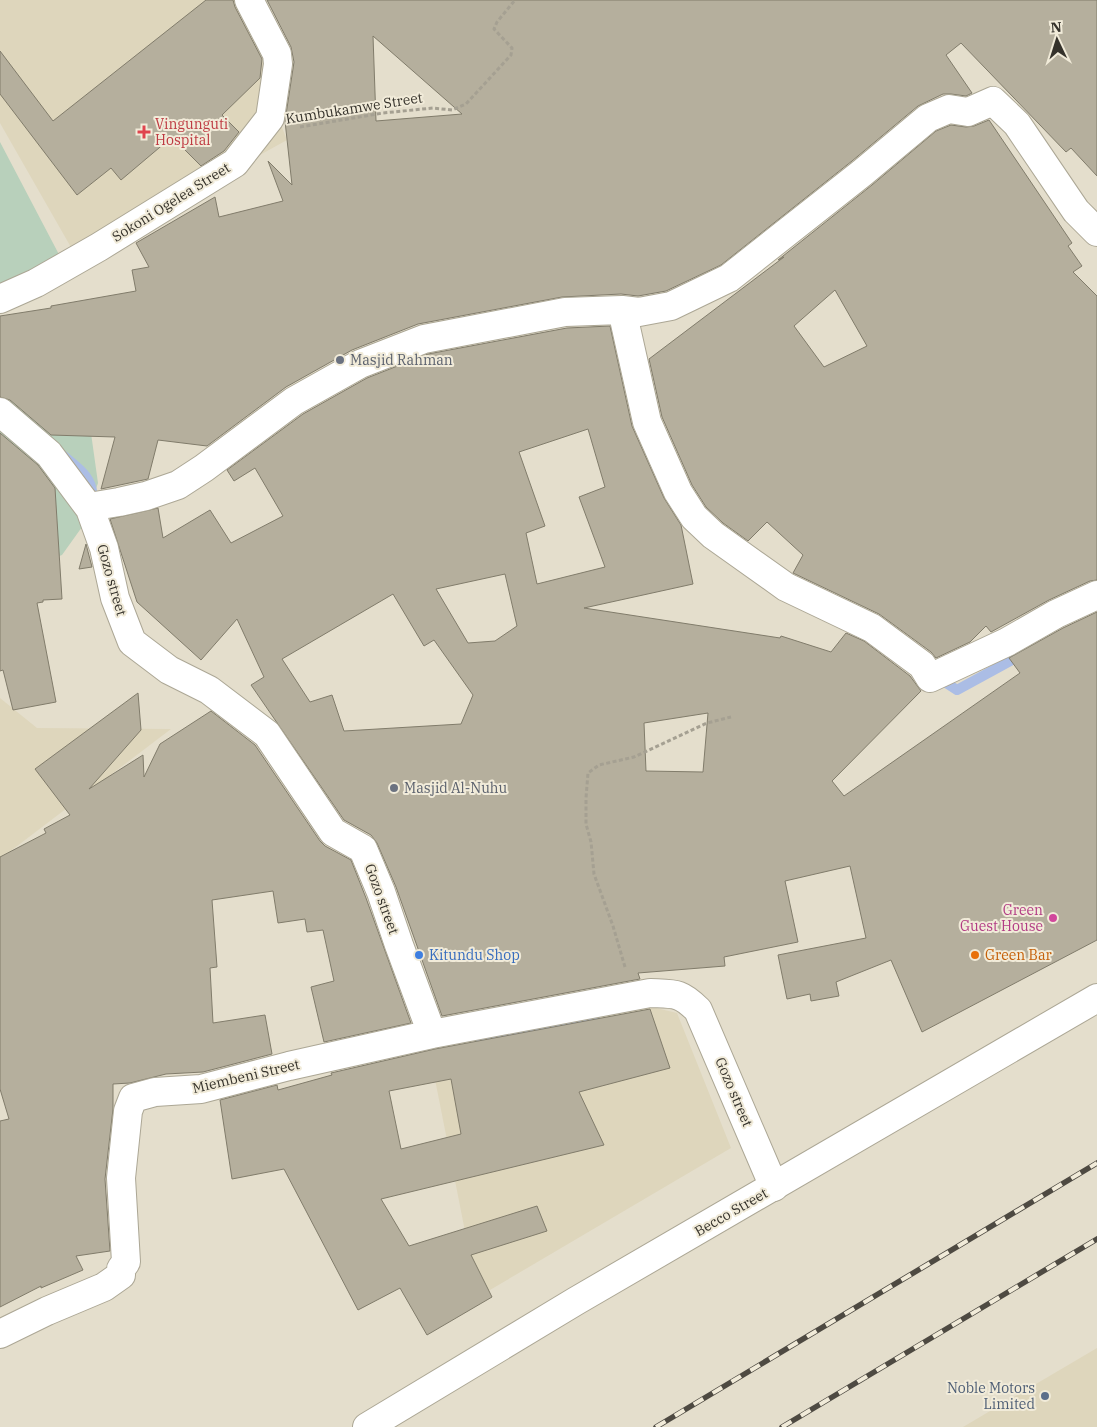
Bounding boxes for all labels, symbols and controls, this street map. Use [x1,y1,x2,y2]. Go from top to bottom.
north arrow [1032,15,1082,65]
text: N [1050,18,1062,36]
street label: Kumbukamwe Street [284,88,424,128]
place label: Vingunguti Hospital [155,115,228,149]
marker: Vingunguti Hospital [137,125,151,139]
street label: Sokoni Ogelea Street [109,158,233,246]
place label: Masjid Rahman [350,351,453,369]
marker: Masjid Rahman [334,354,346,366]
street label: Gozo street [93,542,131,618]
place label: Masjid Al-Nuhu [404,779,508,797]
marker: Masjid Al-Nuhu [388,782,400,794]
street label: Gozo street [361,861,403,937]
place label: Green Guest House [960,901,1043,935]
marker: Green Guest House [1047,912,1059,924]
place label: Kitundu Shop [429,946,520,964]
place label: Green Bar [985,946,1053,964]
marker: Kitundu Shop [413,949,425,961]
marker: Green Bar [969,949,981,961]
street label: Miembeni Street [191,1055,301,1097]
street label: Gozo street [711,1055,757,1130]
street label: Becco Street [691,1184,771,1240]
place label: Noble Motors Limited [947,1379,1035,1413]
marker: Noble Motors Limited [1039,1390,1051,1402]

